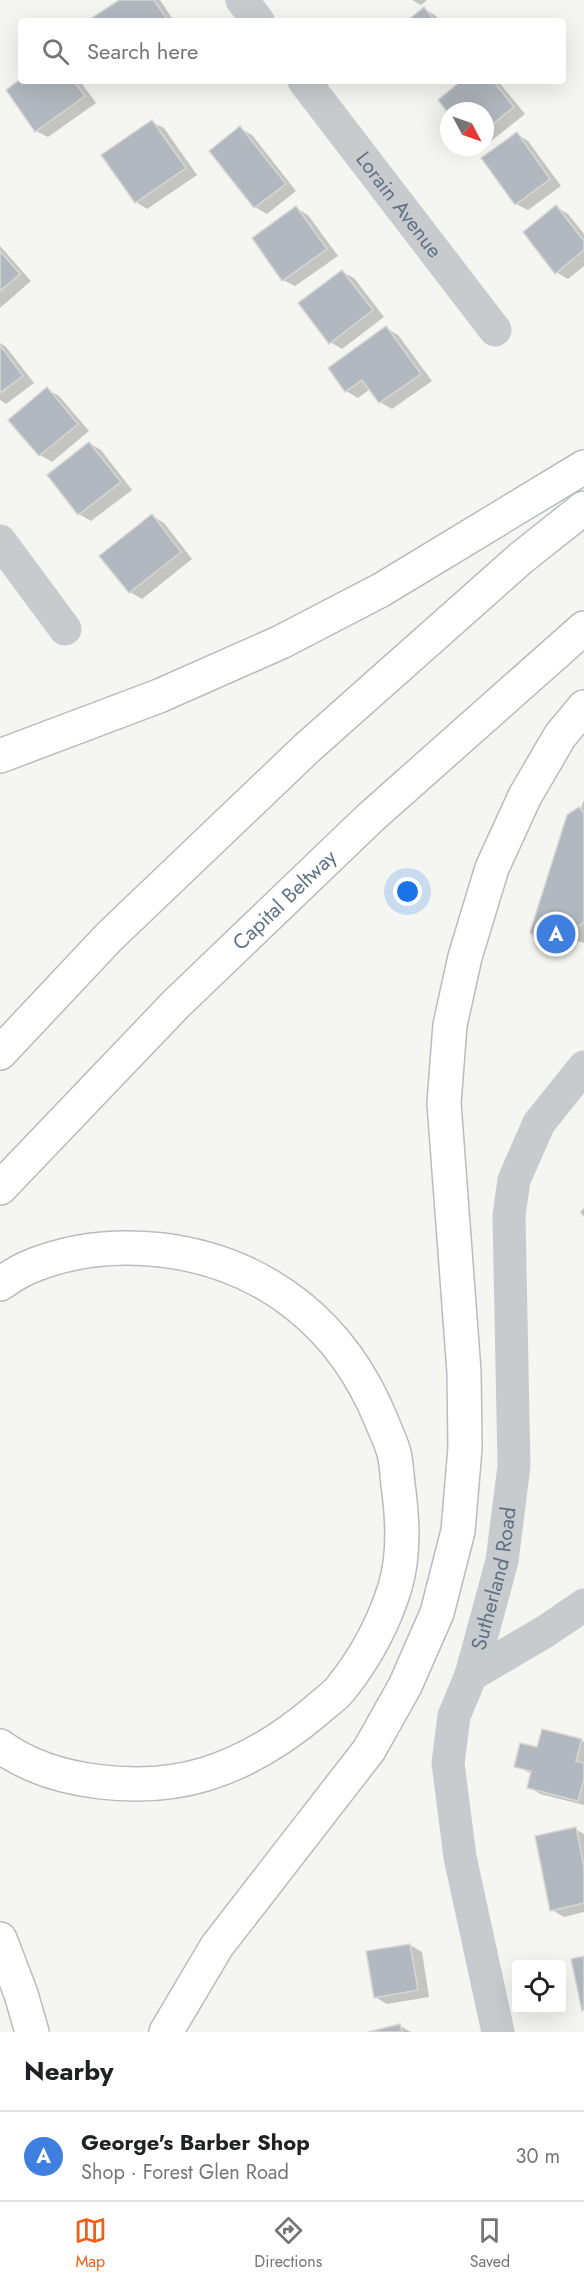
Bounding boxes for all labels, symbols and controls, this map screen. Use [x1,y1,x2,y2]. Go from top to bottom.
search box [18,18,566,84]
icon: search [39,35,72,68]
text: Search here [87,35,198,67]
north arrow [440,102,494,156]
street label: Lorain Avenue [349,145,449,264]
street label: Capital Beltway [226,842,344,957]
your location [393,877,422,906]
pin: A [536,912,576,956]
street label: Sutherland Road [463,1505,524,1654]
map controls [512,1960,566,2014]
button: locate [512,1960,566,2014]
text: Nearby [24,2052,113,2090]
text: George's Barber Shop [81,2126,310,2158]
text: A [36,2142,51,2171]
text: 30 m [515,2142,560,2171]
text: Shop · Forest Glen Road [81,2158,289,2187]
tab: Map [74,2214,107,2273]
tab: Directions [254,2214,322,2273]
tab: Saved [470,2214,510,2273]

